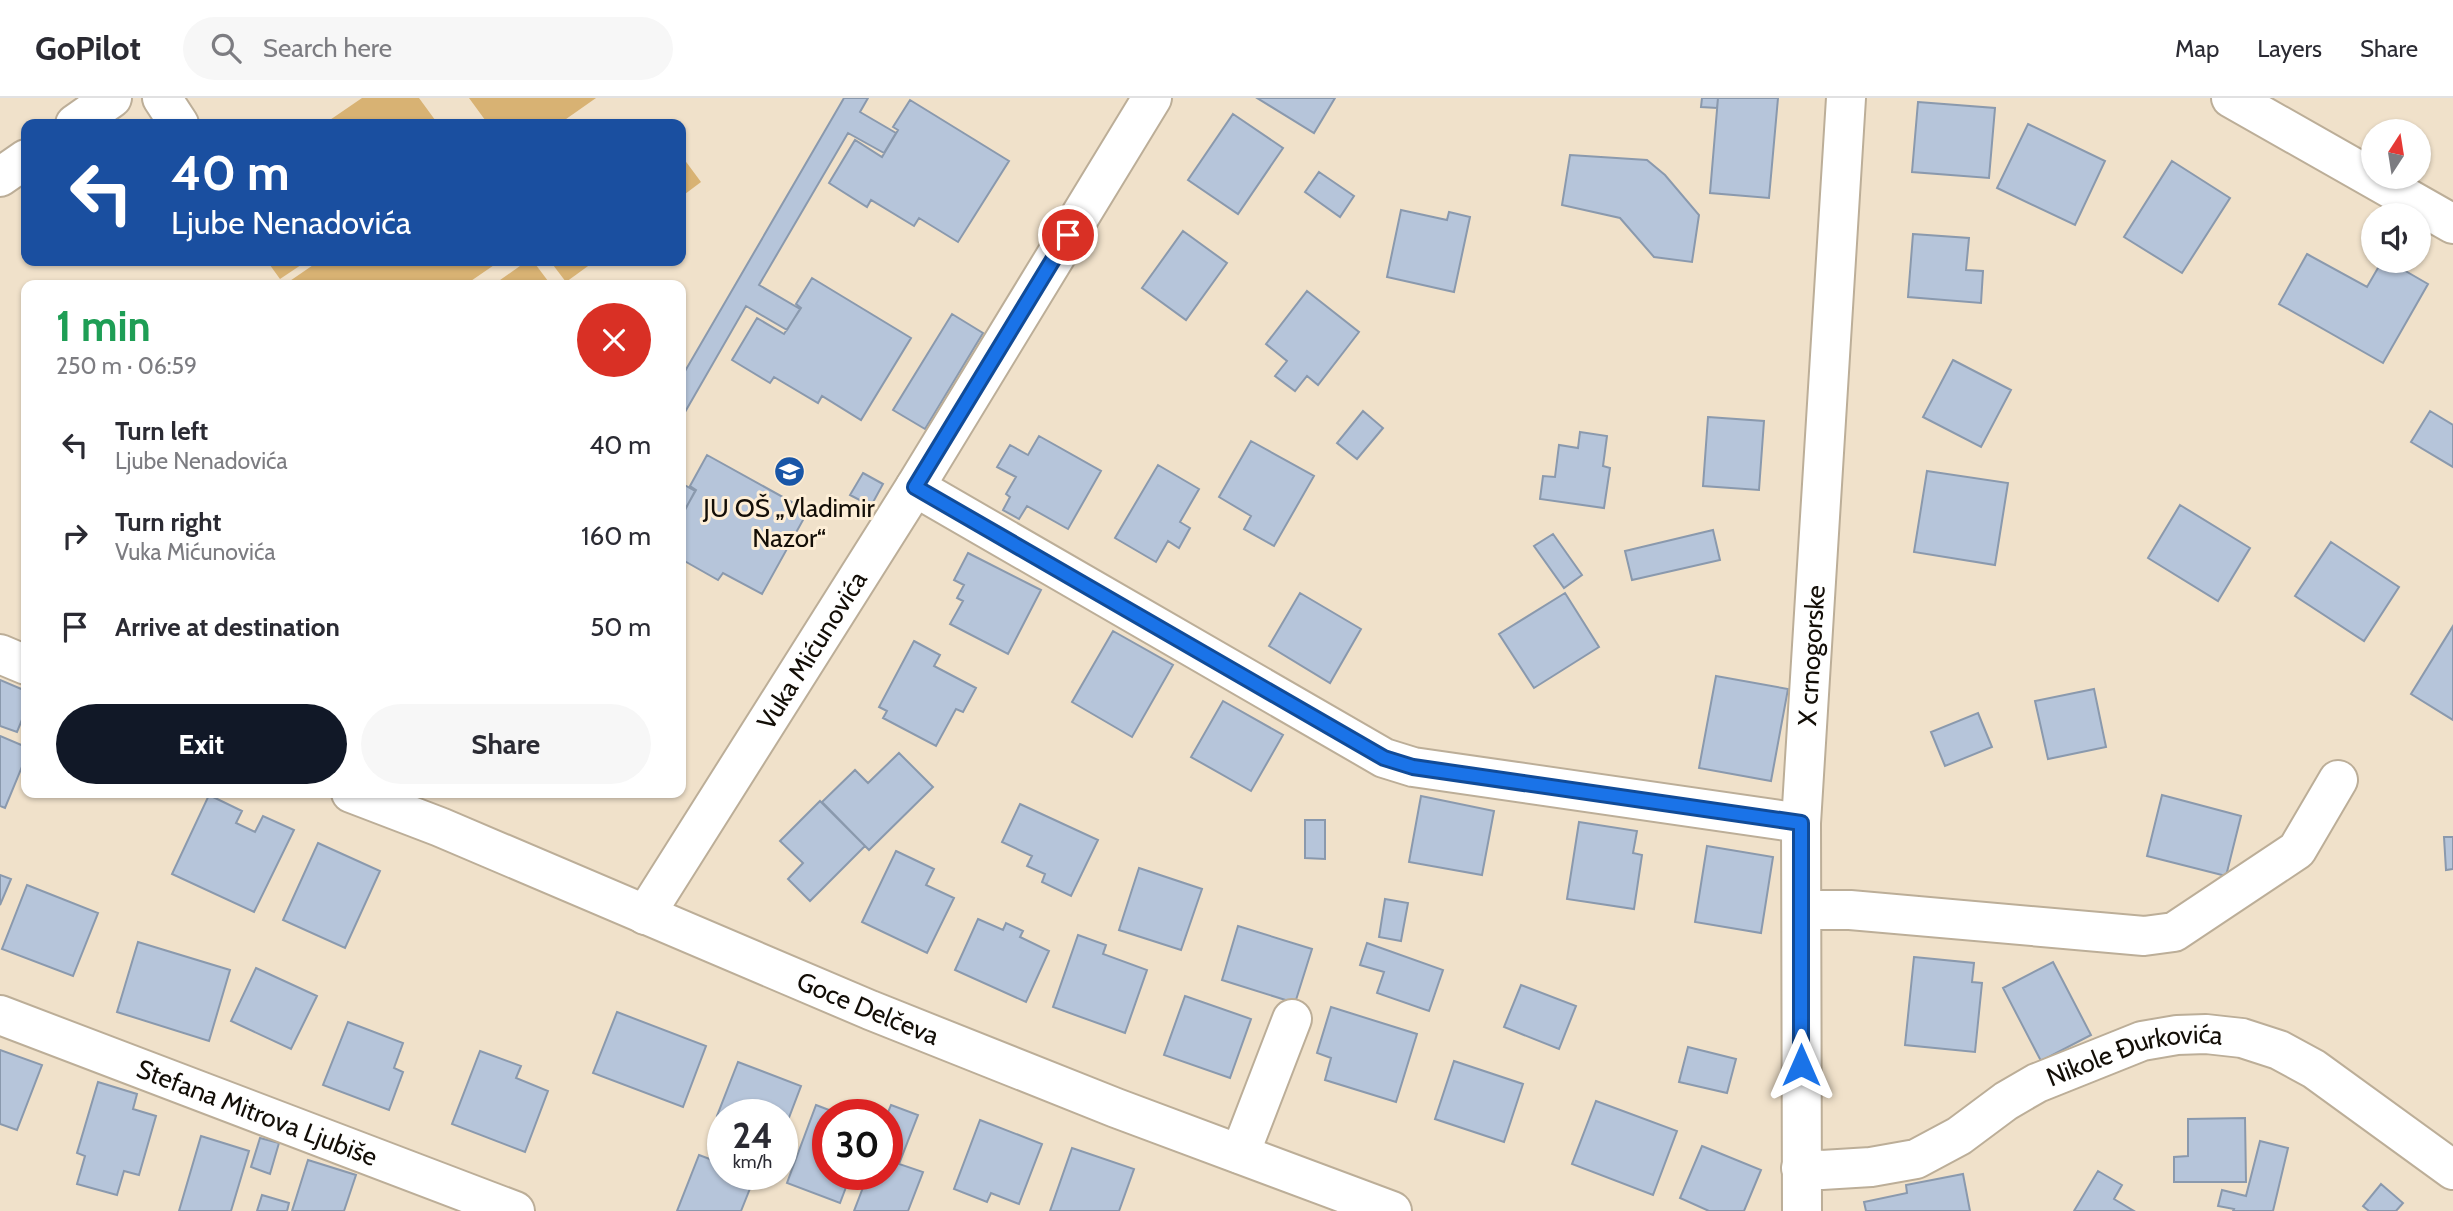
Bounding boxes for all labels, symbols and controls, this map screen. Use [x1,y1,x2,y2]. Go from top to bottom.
search box [183,17,673,80]
text: GoPilot [35,28,141,68]
icon: search [207,29,245,67]
text: Search here [263,32,392,64]
text: Map [2175,34,2219,63]
text: Layers [2257,34,2322,63]
text: Share [2360,34,2418,63]
north arrow [2361,119,2431,189]
map controls [2361,119,2431,273]
text: 40 m [171,143,290,202]
icon: left [56,147,147,238]
text: Ljube Nenadovića [171,203,411,242]
button: sound [2361,203,2431,273]
pin [1038,205,1098,265]
icon: arrive [1049,216,1087,254]
text: 1 min [56,300,151,352]
button: close [577,303,651,377]
text: 250 m · 06:59 [56,352,197,380]
text: Turn left [115,415,208,447]
icon: left [56,426,94,464]
text: 40 m [589,429,651,461]
text: Ljube Nenadovića [115,447,288,475]
school or university icon: JU OŠ „Vladimir Nazor“ [772,455,806,489]
place label: JU OŠ „Vladimir Nazor“ [702,492,875,554]
text: Turn right [115,506,221,538]
icon: right [56,517,94,555]
text: 160 m [581,520,651,552]
text: Vuka Mićunovića [115,538,275,566]
street label: Vuka Mićunovića [750,565,874,736]
street label: X crnogorske [1791,584,1832,727]
icon: arrive [56,608,94,646]
text: Arrive at destination [115,611,340,643]
text: 50 m [590,611,651,643]
button: Exit [56,704,347,784]
button: Share [361,704,651,784]
street label: Goce Delčeva [792,965,944,1052]
street label: Nikole Đurkovića [2042,1018,2225,1094]
position arrow [1764,1028,1838,1102]
street label: Stefana Mitrova Ljubiše [132,1053,382,1173]
speed limit sign: 30 [812,1099,903,1190]
text: 24 [732,1114,773,1157]
text: km/h [733,1151,772,1173]

